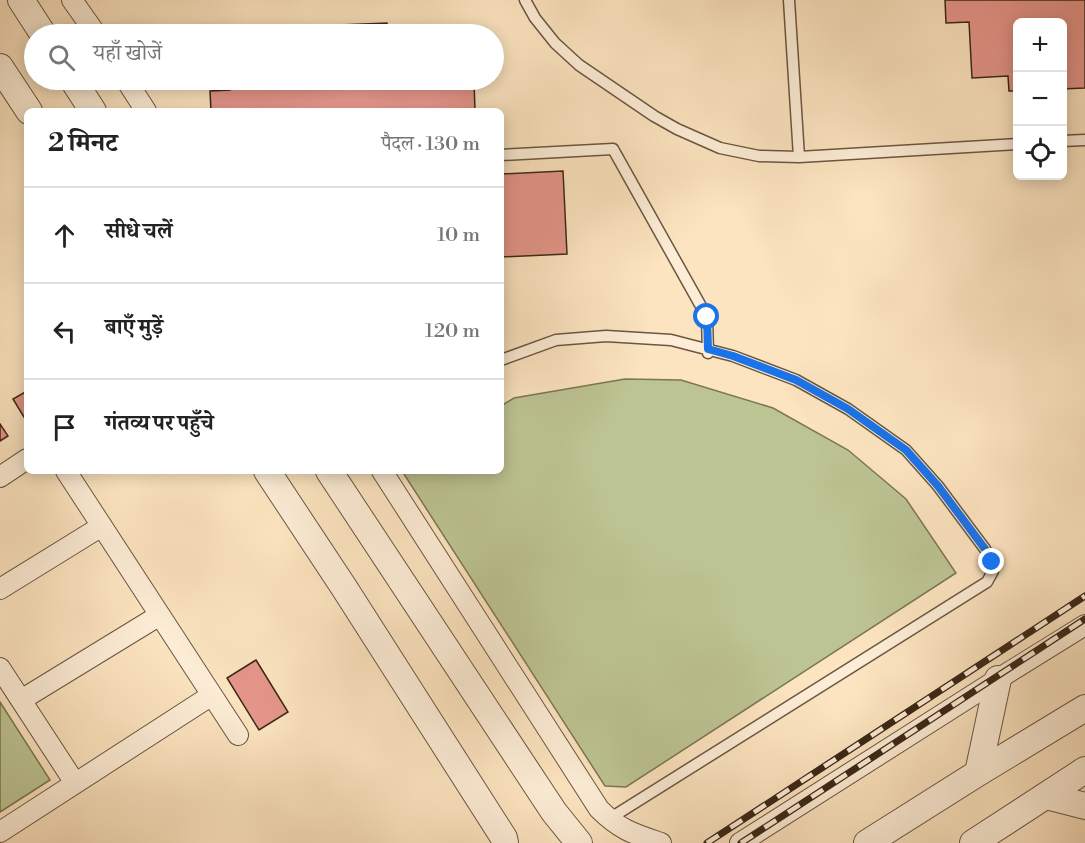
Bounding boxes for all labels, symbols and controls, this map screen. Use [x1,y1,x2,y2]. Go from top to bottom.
map controls [1013,18,1067,180]
button: + [1013,18,1067,72]
search box [24,24,504,90]
text: यहाँ खोजें [93,40,162,67]
icon: search [45,41,78,74]
button: − [1013,72,1067,126]
button: locate [1013,126,1067,180]
text: 2 मिनट [48,127,118,159]
text: पैदल · 130 m [381,132,480,157]
text: सीधे चलें [105,218,172,245]
icon: ahead [48,219,81,252]
text: 10 m [437,223,480,248]
route start [693,303,719,329]
text: बाएँ मुड़ें [105,314,163,341]
icon: left [48,315,81,348]
text: 120 m [425,319,480,344]
text: गंतव्य पर पहुँचे [105,410,214,437]
icon: arrive [48,411,81,444]
route end [978,548,1004,574]

